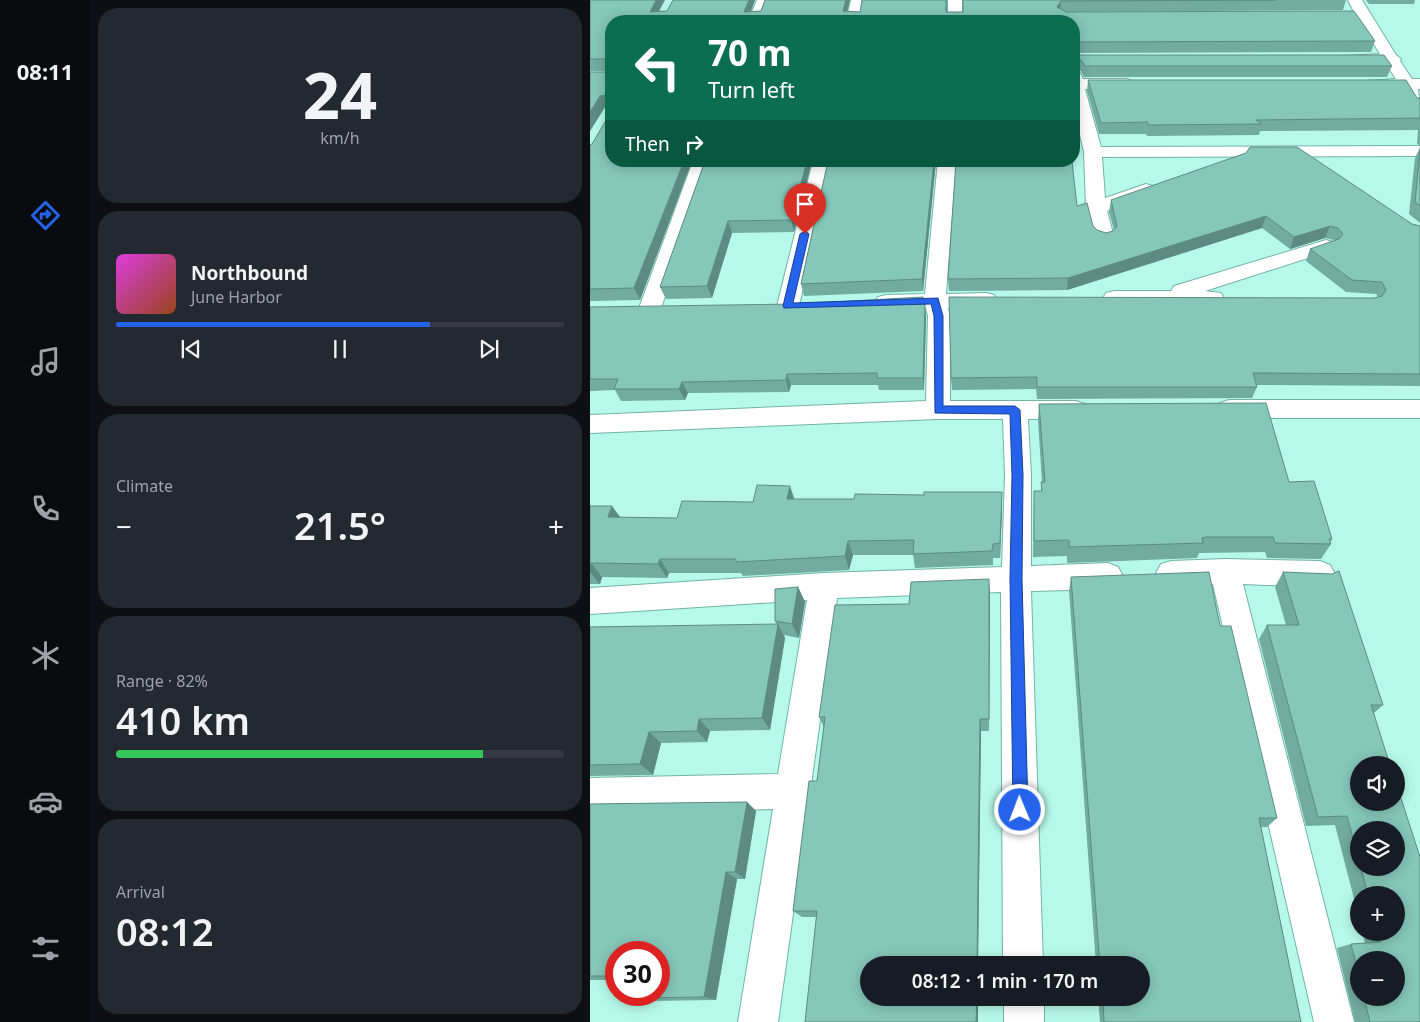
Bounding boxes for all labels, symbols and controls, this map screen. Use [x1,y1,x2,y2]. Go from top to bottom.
text: 70 m [708,29,791,76]
icon: left [625,35,690,100]
text: 24 [303,50,377,138]
text: 08:11 [17,56,73,86]
text: Turn left [708,74,795,104]
text: km/h [320,127,360,149]
icon: right [680,130,708,158]
text: Then [625,131,670,157]
pin [784,183,826,234]
icon: arrive [791,190,819,218]
icon: directions [28,198,63,233]
text: Northbound [191,260,308,286]
text: June Harbor [191,286,282,308]
icon: previous [177,335,205,363]
icon: pause [326,335,354,363]
icon: next [475,335,503,363]
icon: music [28,344,63,379]
text: Climate [116,475,173,497]
icon: phone [28,491,63,526]
text: 21.5° [294,499,386,551]
text: − [116,507,132,545]
text: + [548,507,564,545]
icon: climate [28,638,63,673]
text: Range · 82% [116,670,208,692]
text: 410 km [116,694,250,746]
map controls [1350,756,1405,1006]
button: sound [1350,756,1405,811]
position arrow [993,783,1045,835]
icon: car [28,784,63,819]
button: layers [1350,821,1405,876]
text: Arrival [116,881,165,903]
button: + [1350,886,1405,941]
text: 08:12 [116,905,213,957]
icon: filters [28,931,63,966]
speed limit sign: 30 [605,941,670,1006]
button: − [1350,951,1405,1006]
text: 08:12 · 1 min · 170 m [912,968,1098,994]

